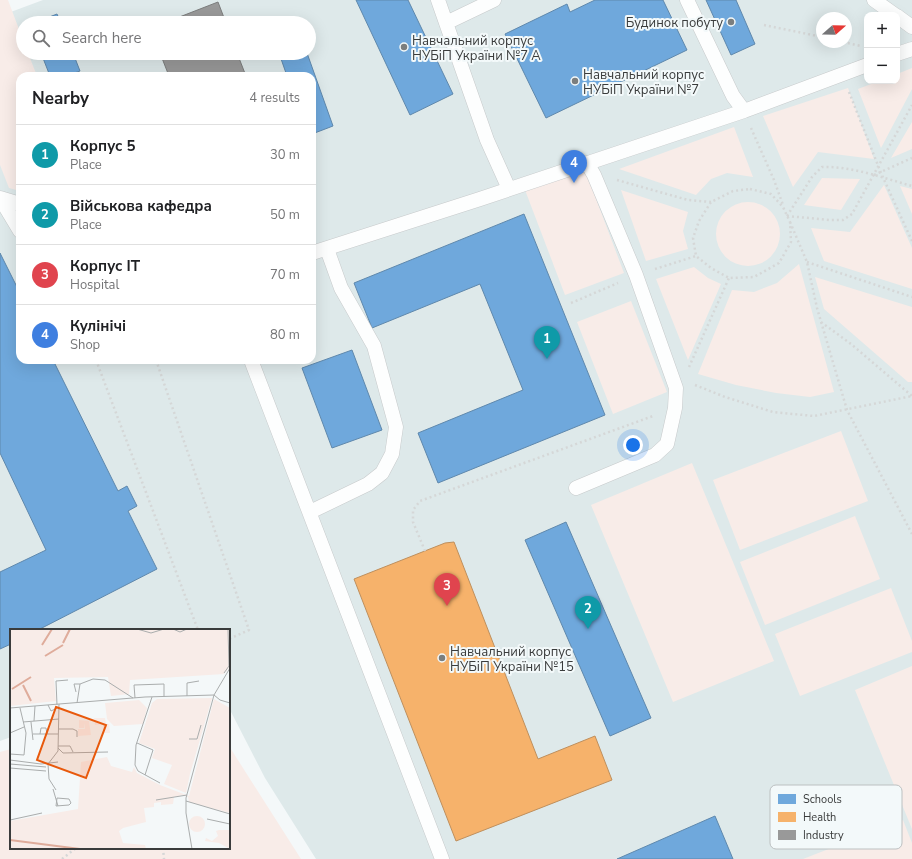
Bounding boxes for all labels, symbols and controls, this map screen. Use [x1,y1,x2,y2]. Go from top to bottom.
north arrow [816,12,852,48]
map controls [864,12,900,84]
button: + [864,12,900,48]
place label: Будинок побуту [626,14,723,32]
search box [16,16,316,60]
marker: Будинок побуту [726,17,736,27]
icon: search [30,27,52,49]
text: Search here [62,28,142,48]
place label: Навчальний корпус НУБіП України №7 А [412,32,541,65]
marker: Навчальний корпус НУБіП України №7 А [399,42,409,52]
button: − [864,48,900,84]
place label: Навчальний корпус НУБіП України №7 [583,66,704,99]
marker: Навчальний корпус НУБіП України №7 [570,76,580,86]
text: Nearby [32,87,89,110]
text: 4 results [249,89,300,107]
text: Корпус 5 [70,136,135,156]
text: 1 [41,146,49,164]
text: 30 m [270,146,300,164]
pin: 4 [561,150,587,183]
text: Place [70,156,102,174]
text: Військова кафедра [70,196,212,216]
text: 2 [41,206,49,224]
text: 50 m [270,206,300,224]
text: Place [70,216,102,234]
text: Корпус ІТ [70,256,140,276]
text: 3 [41,266,49,284]
text: 70 m [270,266,300,284]
text: Hospital [70,276,119,294]
text: Кулінічі [70,316,126,336]
text: 4 [41,326,49,344]
text: 80 m [270,326,300,344]
pin: 1 [534,326,560,359]
text: Shop [70,336,100,354]
your location [623,435,643,455]
pin: 3 [434,573,460,606]
pin: 2 [575,596,601,629]
inset map [10,629,230,849]
place label: Навчальний корпус НУБіП України №15 [450,643,574,676]
marker: Навчальний корпус НУБіП України №15 [437,653,447,663]
legend [770,785,902,849]
text: Schools [803,792,842,807]
text: Health [803,810,836,825]
text: Industry [803,828,844,843]

